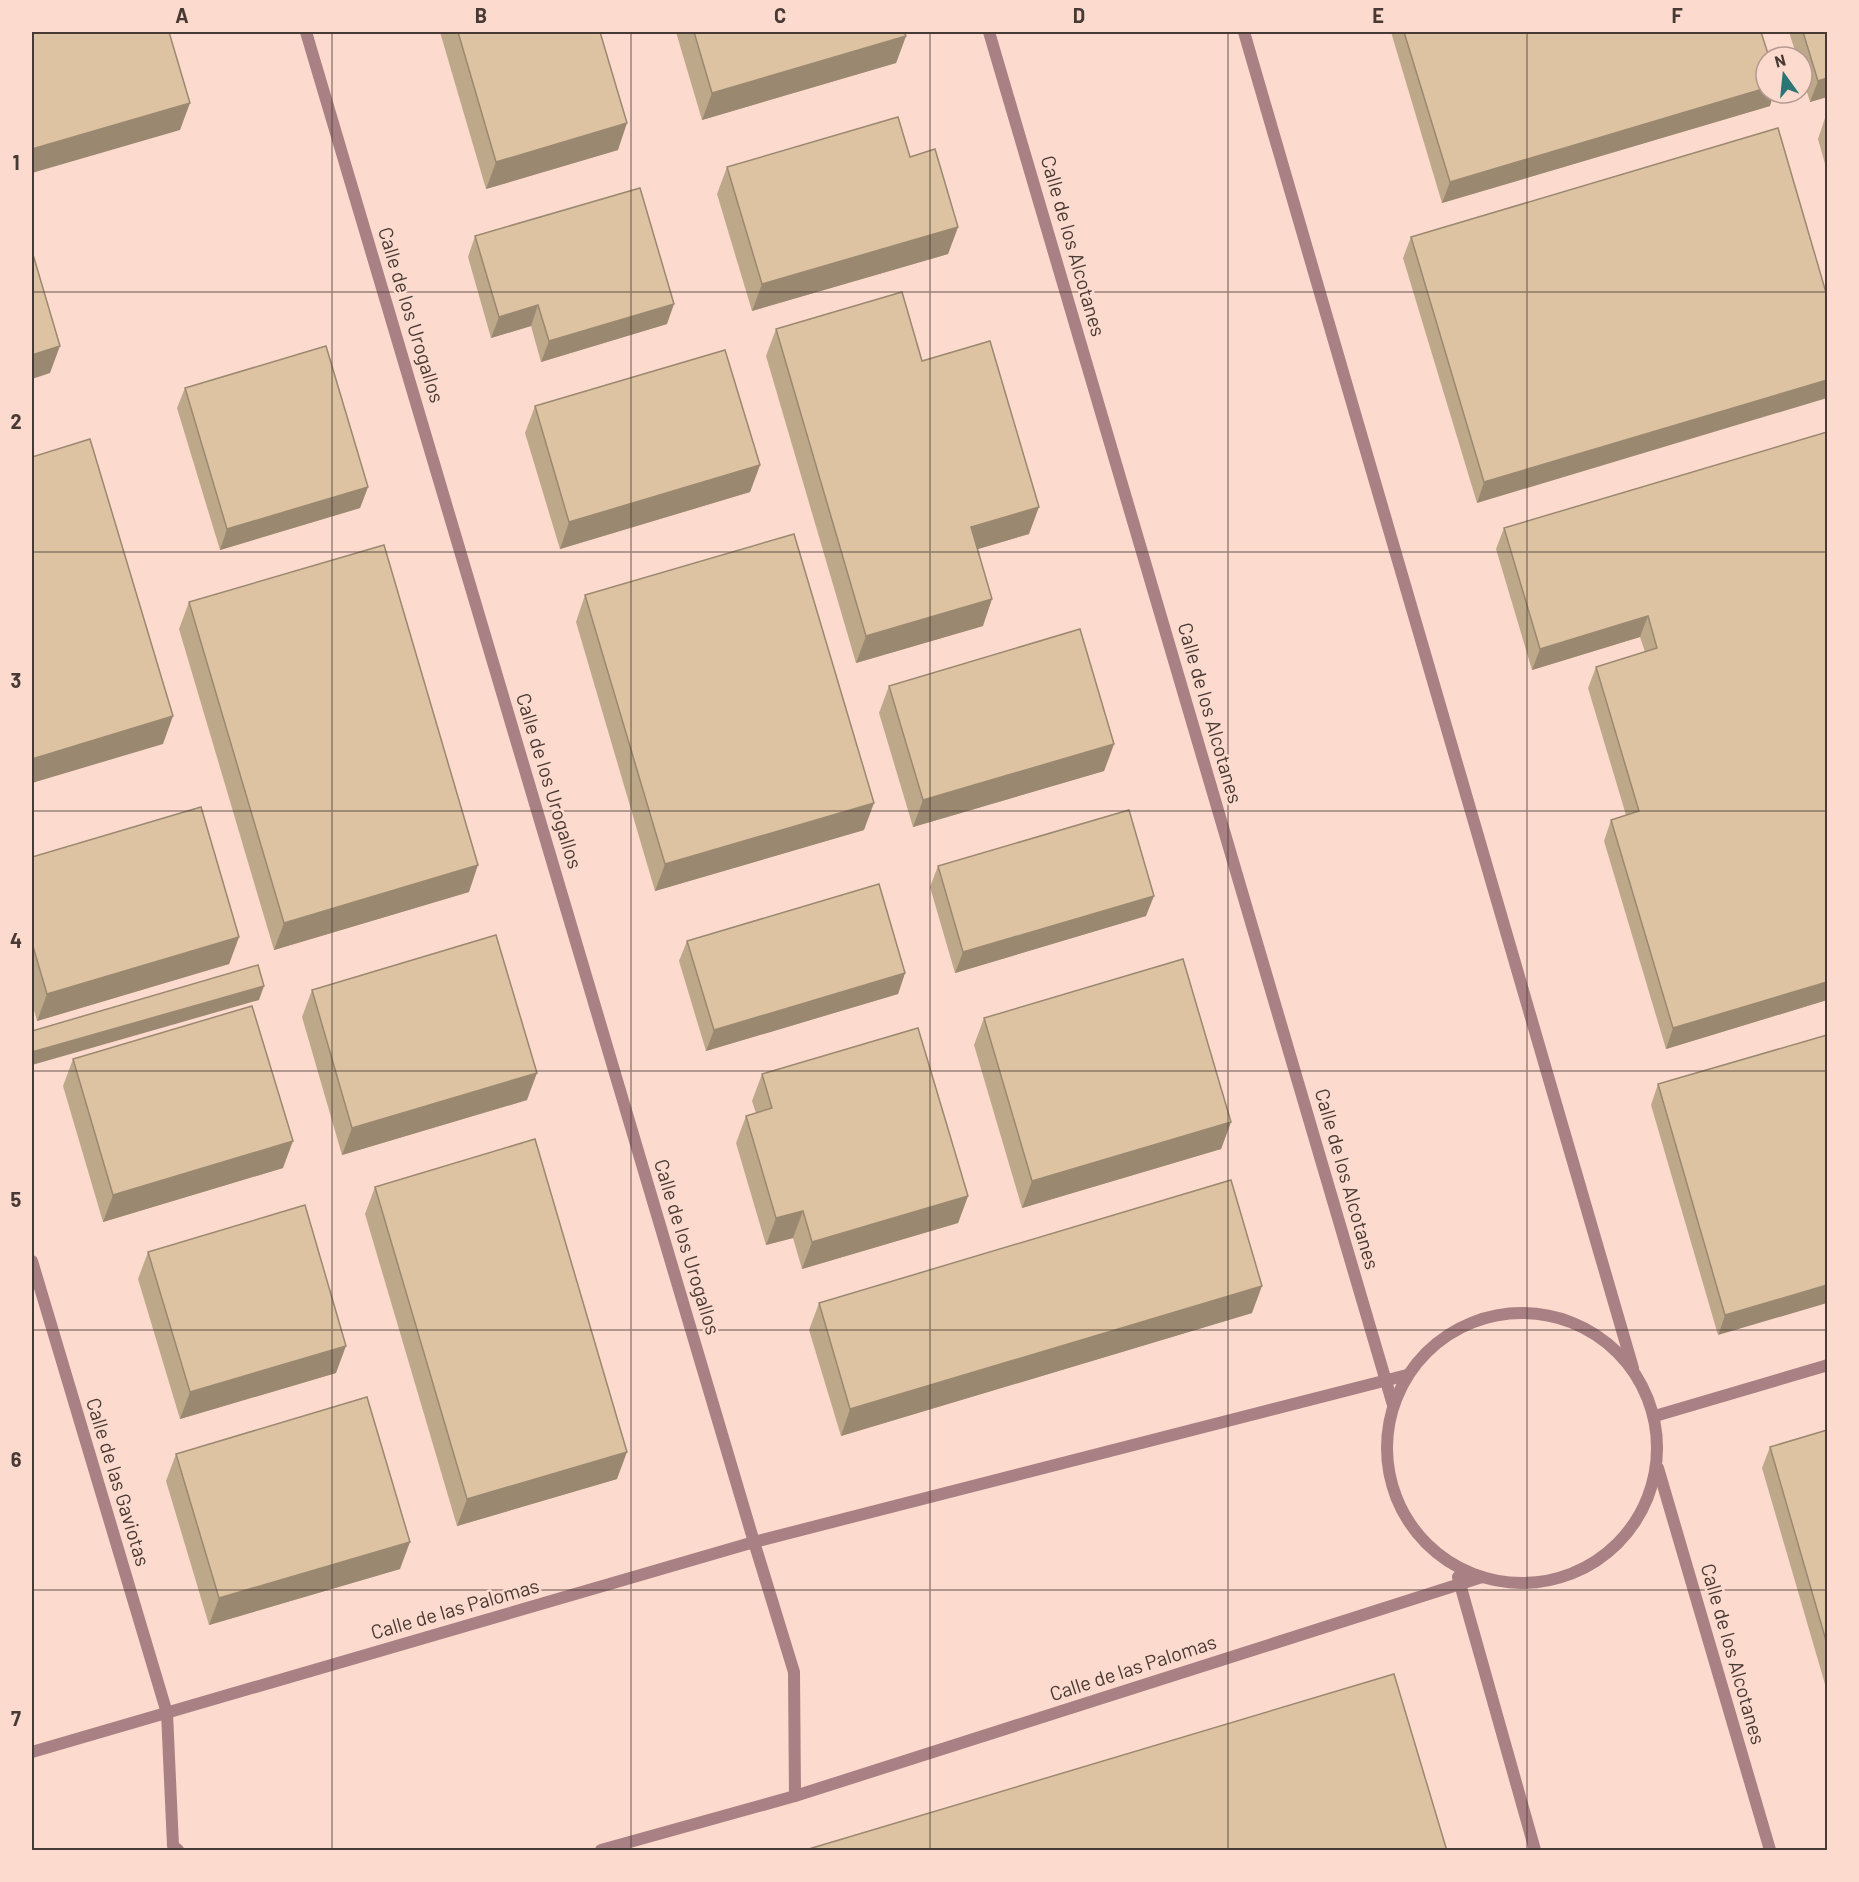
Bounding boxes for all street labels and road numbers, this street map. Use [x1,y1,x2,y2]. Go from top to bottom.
street label: Calle de los Alcotanes [1037,153,1111,339]
street label: Calle de los Urogallos [374,224,450,405]
street label: Calle de los Alcotanes [1174,620,1248,806]
street label: Calle de los Urogallos [512,690,588,871]
street label: Calle de los Alcotanes [1311,1086,1385,1272]
street label: Calle de los Urogallos [650,1156,726,1337]
street label: Calle de las Gaviotas [82,1395,156,1569]
street label: Calle de los Alcotanes [1697,1561,1771,1747]
street label: Calle de las Palomas [368,1573,542,1644]
street label: Calle de las Palomas [1046,1629,1219,1705]

